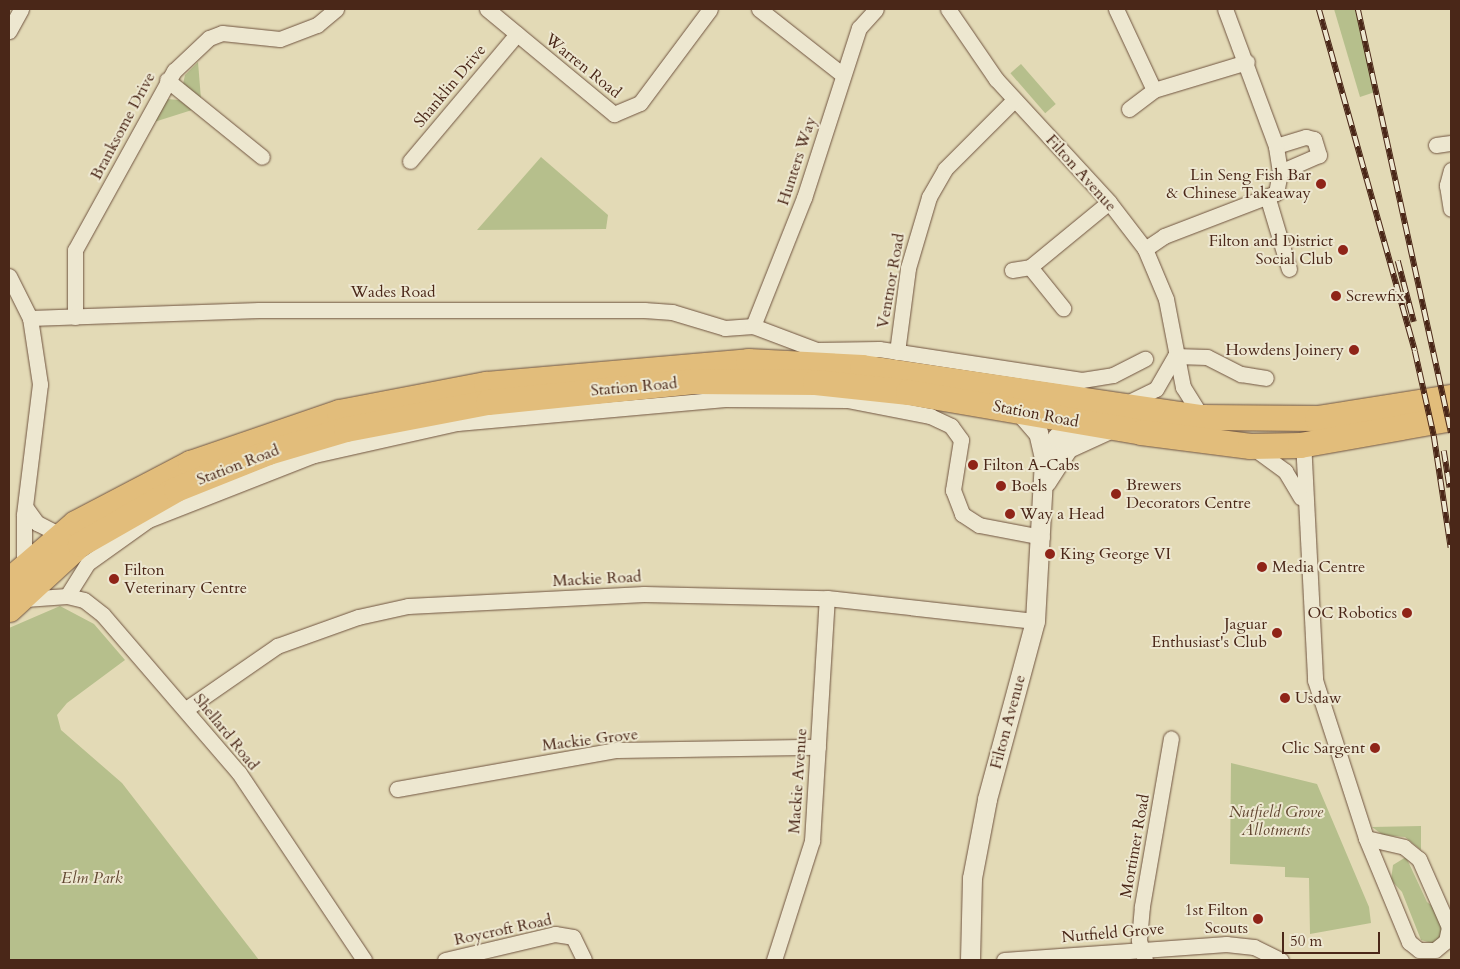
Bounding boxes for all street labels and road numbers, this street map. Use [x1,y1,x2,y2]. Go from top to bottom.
street label: Warren Road [541,30,625,102]
street label: Shanklin Drive [410,41,490,131]
street label: Branksome Drive [87,69,159,183]
street label: Hunters Way [774,114,820,208]
street label: Filton Avenue [1042,131,1120,215]
street label: Ventnor Road [873,232,909,330]
street label: Wades Road [350,282,436,302]
street label: Station Road [590,374,678,400]
street label: Station Road [992,396,1080,432]
street label: Station Road [194,440,282,490]
street label: Mackie Road [552,567,642,591]
street label: Filton Avenue [986,673,1030,771]
street label: Shellard Road [189,690,263,774]
street label: Mackie Grove [541,725,639,755]
street label: Mackie Avenue [785,728,811,834]
street label: Mortimer Road [1116,793,1154,899]
street label: Roycroft Road [452,910,554,950]
street label: Nutfield Grove [1061,919,1165,947]

